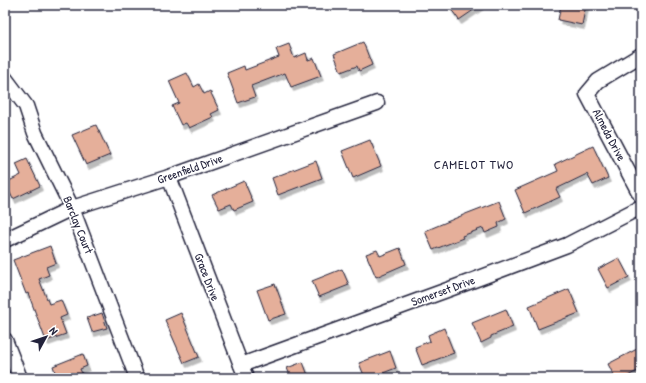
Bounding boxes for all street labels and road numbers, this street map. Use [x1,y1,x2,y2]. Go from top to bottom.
street label: Almeda Drive [589,106,630,164]
street label: Greenfield Drive [155,149,225,188]
street label: Barclay Court [59,193,98,257]
street label: Grace Drive [191,250,224,303]
street label: Somerset Drive [409,271,477,310]

